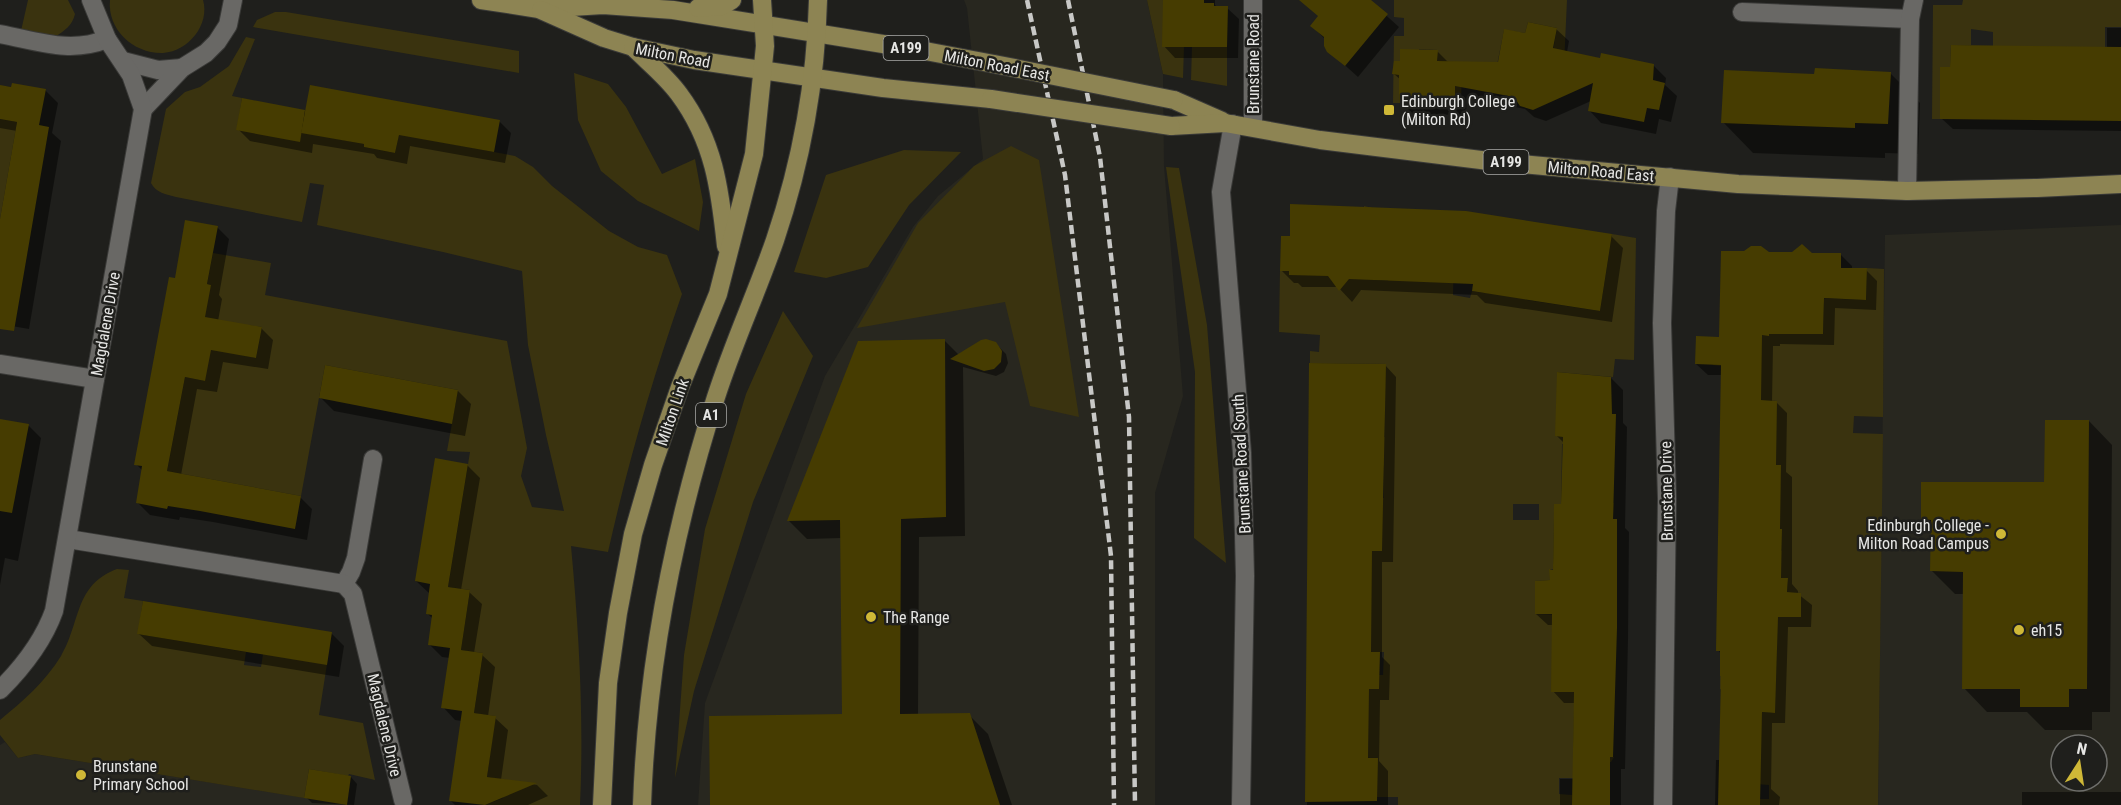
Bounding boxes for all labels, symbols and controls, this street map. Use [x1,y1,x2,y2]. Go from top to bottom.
street label: Brunstane Road [1244,14,1263,114]
road number: A199 [884,36,928,60]
street label: Milton Road [634,39,712,72]
street label: Milton Road East [943,46,1051,85]
place label: Edinburgh College (Milton Rd) [1401,92,1515,129]
marker: Edinburgh College (Milton Rd) [1382,103,1396,117]
road number: A199 [1484,150,1528,174]
street label: Milton Road East [1547,157,1655,186]
street label: Magdalene Drive [87,271,124,378]
street label: Milton Link [652,375,693,448]
street label: Brunstane Road South [1228,394,1255,534]
road number: A1 [696,403,726,427]
street label: Brunstane Drive [1656,441,1677,541]
place label: Edinburgh College - Milton Road Campus [1858,516,1989,553]
marker: Edinburgh College - Milton Road Campus [1994,527,2008,541]
place label: The Range [883,608,950,627]
marker: The Range [864,610,878,624]
place label: eh15 [2031,621,2062,640]
marker: eh15 [2012,623,2026,637]
street label: Magdalene Drive [363,672,406,779]
north arrow [2049,733,2109,793]
text: N [2075,739,2089,759]
place label: Brunstane Primary School [93,757,189,794]
marker: Brunstane Primary School [74,768,88,782]

